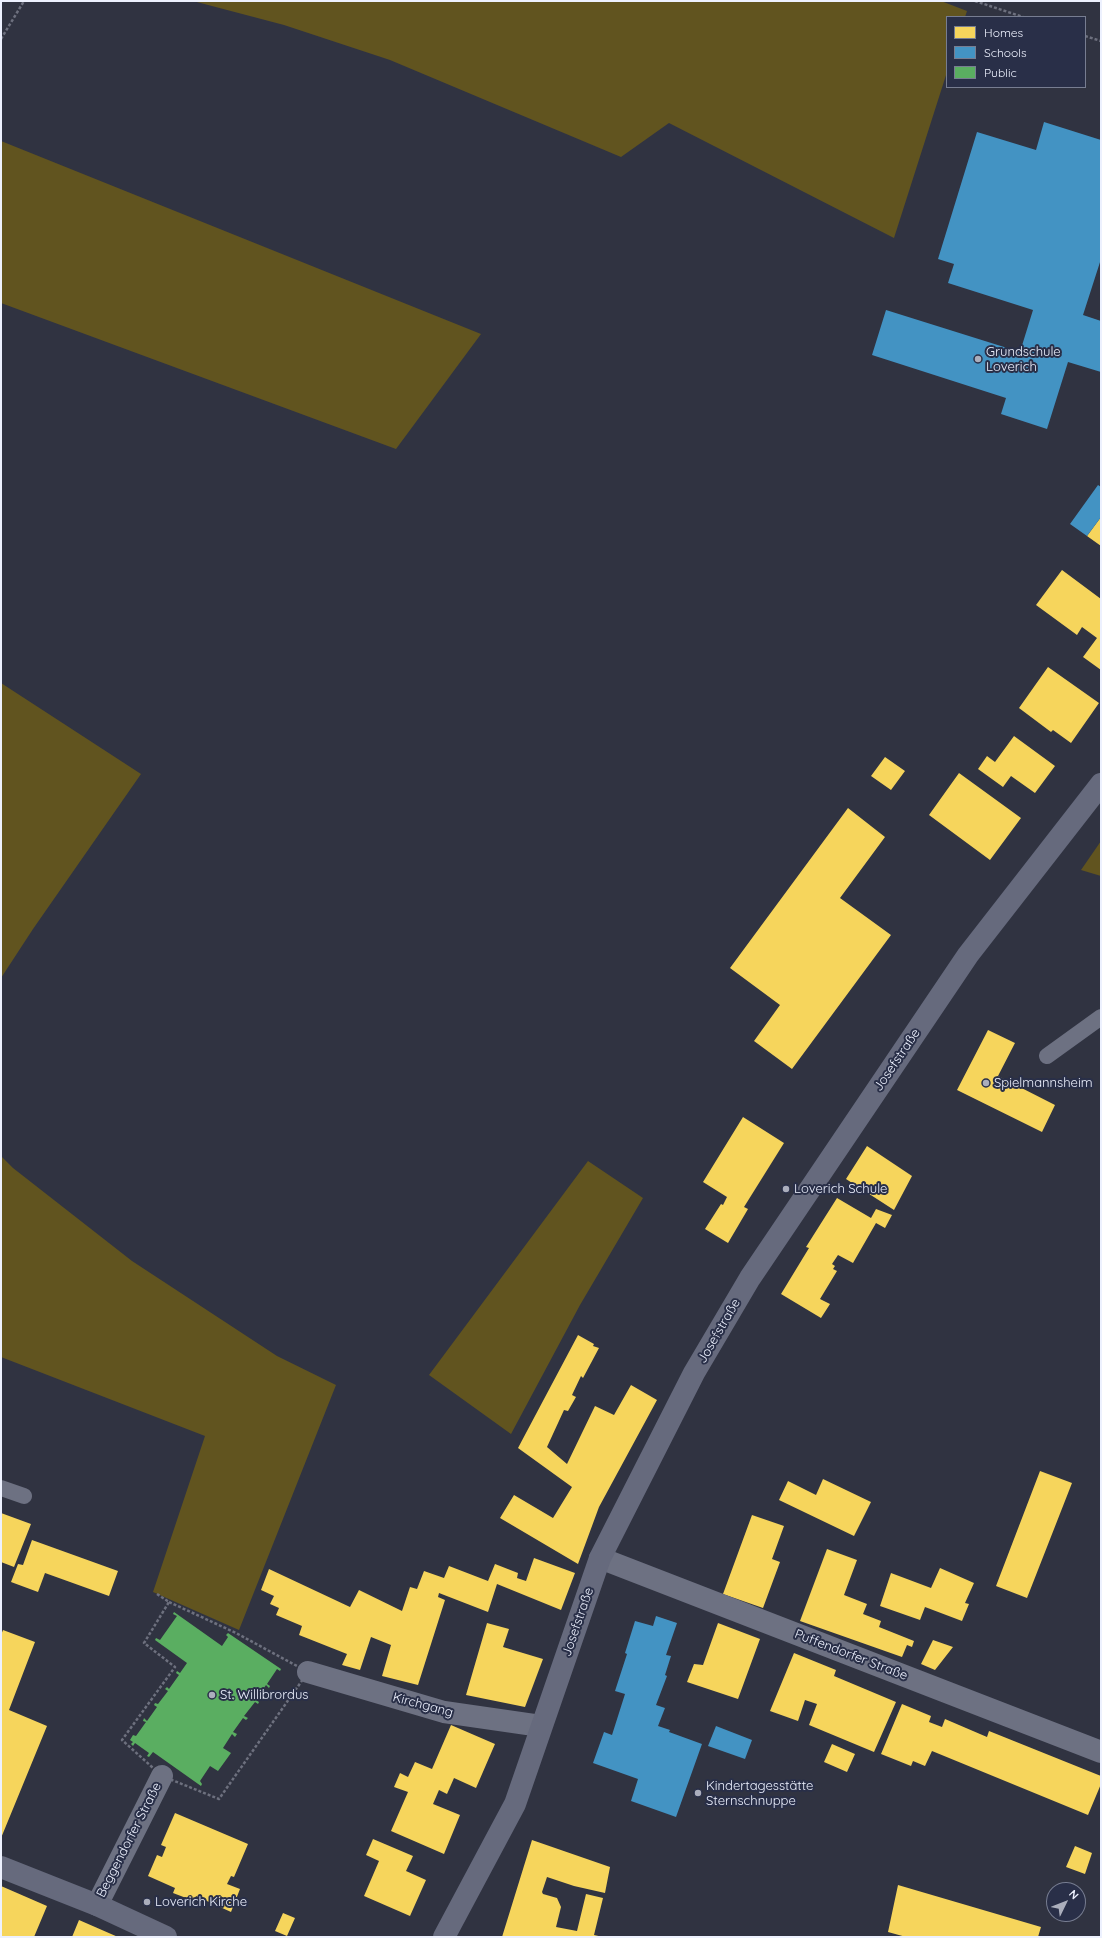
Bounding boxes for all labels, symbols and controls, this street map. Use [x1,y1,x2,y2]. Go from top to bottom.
legend [946,16,1086,88]
text: Homes [984,25,1023,40]
text: Schools [984,45,1027,60]
text: Public [984,65,1017,80]
place label: Grundschule Loverich [986,344,1061,375]
marker: Grundschule Loverich [973,354,983,364]
street label: Josefstraße [870,1026,924,1094]
place label: Spielmannsheim [994,1075,1093,1091]
marker: Spielmannsheim [981,1078,991,1088]
place label: Loverich Schule [794,1181,887,1197]
marker: Loverich Schule [781,1184,791,1194]
street label: Josefstraße [694,1296,744,1366]
street label: Josefstraße [559,1585,597,1659]
street label: Puffendorfer Straße [792,1626,910,1684]
place label: St. Willibrordus [220,1687,308,1703]
street label: Kirchgang [391,1689,455,1721]
marker: St. Willibrordus [207,1690,217,1700]
place label: Kindertagesstätte Sternschnuppe [706,1778,813,1809]
street label: Beggendorfer Straße [93,1780,165,1900]
marker: Kindertagesstätte Sternschnuppe [693,1788,703,1798]
north arrow [1046,1882,1086,1922]
text: N [1066,1887,1082,1902]
place label: Loverich Kirche [155,1894,247,1910]
marker: Loverich Kirche [142,1897,152,1907]

